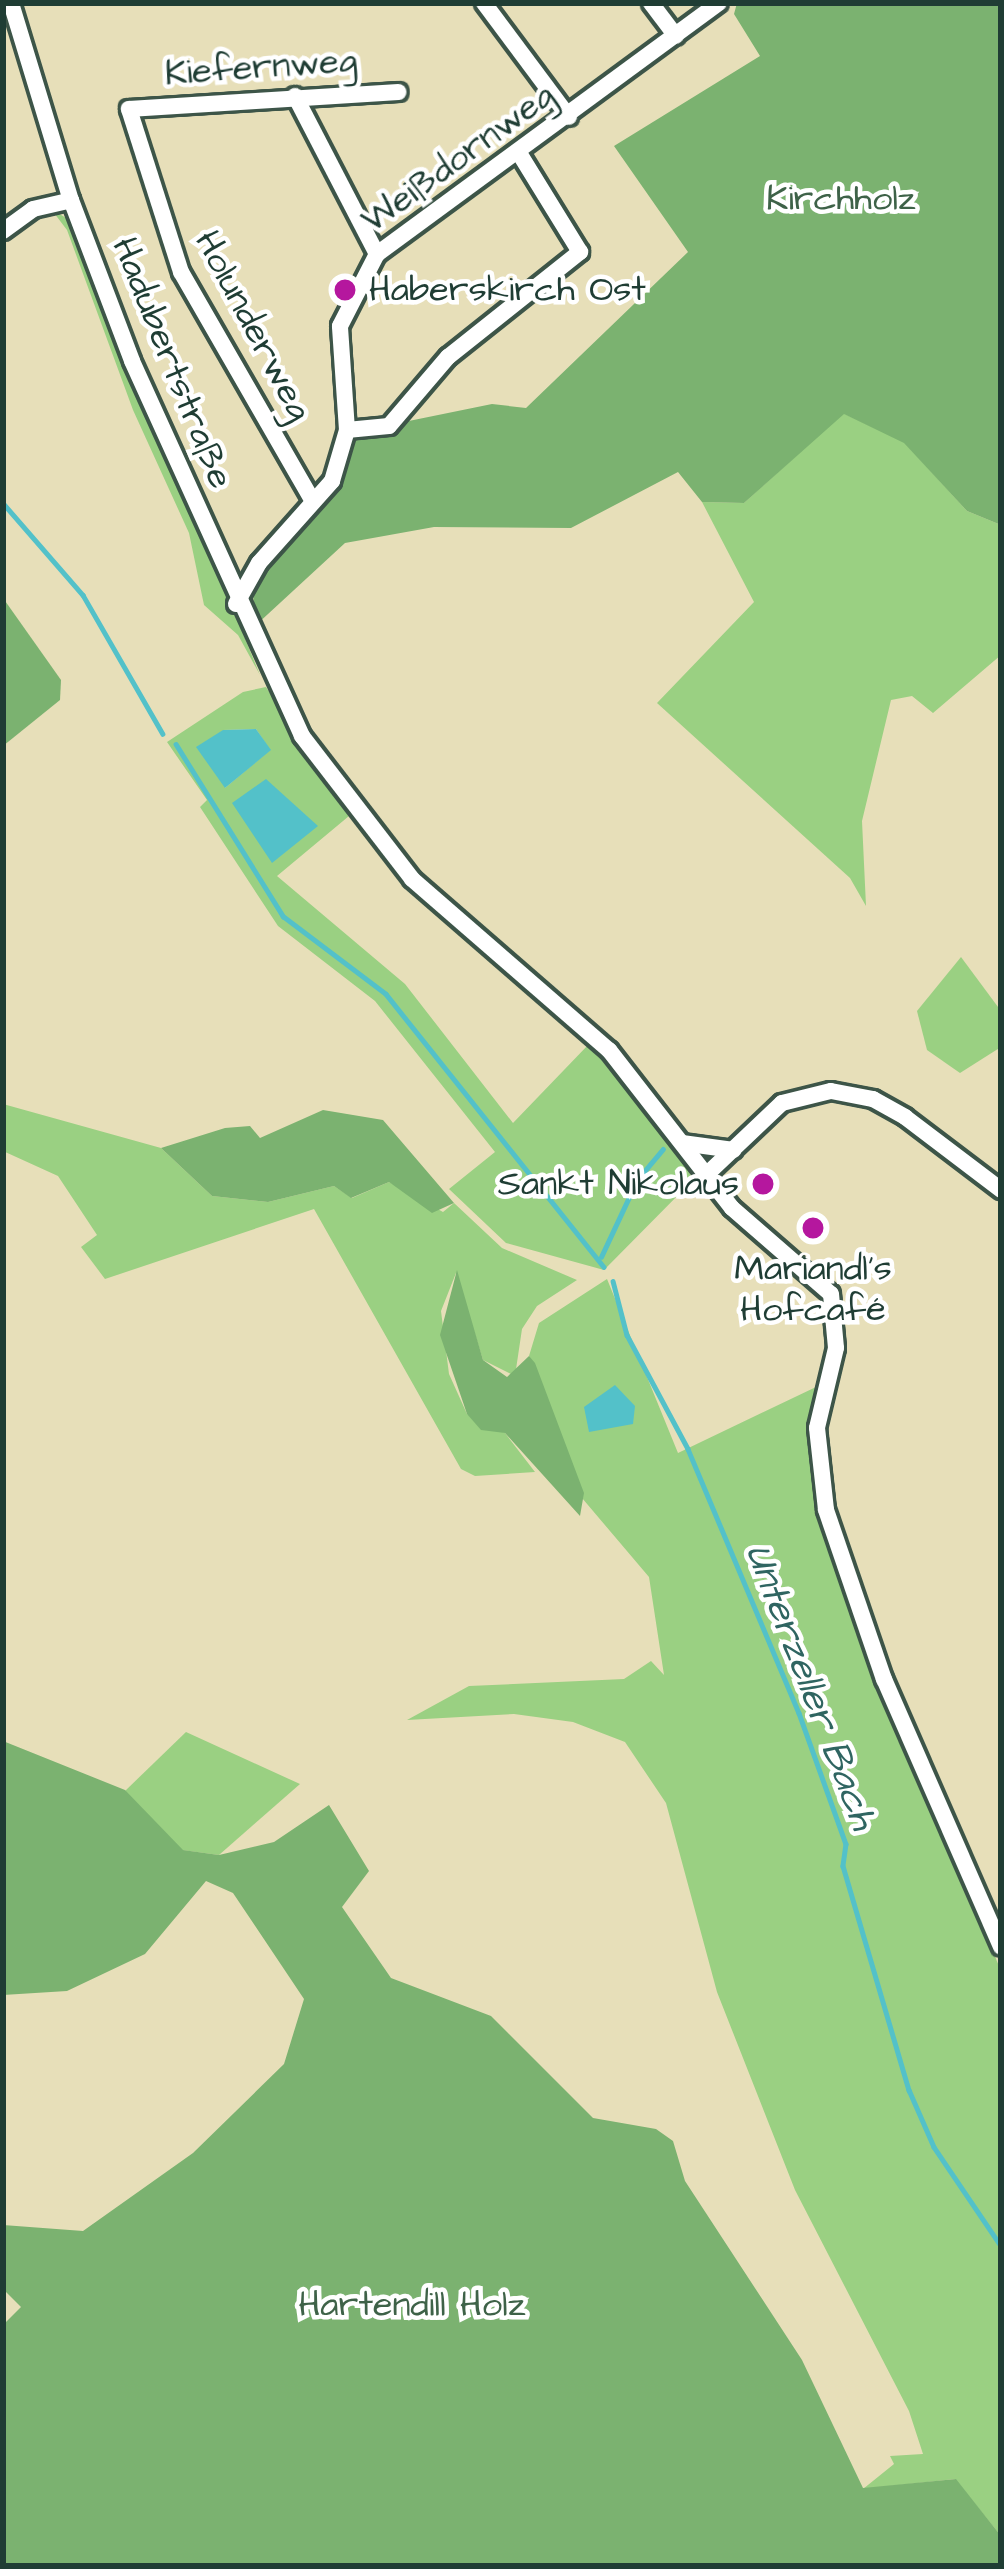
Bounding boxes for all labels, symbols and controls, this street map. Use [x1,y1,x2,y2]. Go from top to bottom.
street label: Kiefernweg [163,39,359,95]
street label: Weißdornweg [353,73,563,243]
park label: Kirchholz [766,177,916,221]
street label: Holunderweg [185,224,321,428]
street label: Hadubertstraße [102,231,242,495]
place label: Haberskirch Ost [369,268,646,312]
marker: Haberskirch Ost [332,277,358,303]
place label: Sankt Nikolaus [498,1162,739,1206]
marker: Sankt Nikolaus [750,1171,776,1197]
marker: Mariandl's Hofcafé [800,1215,826,1241]
place label: Mariandl's Hofcafé [734,1246,892,1331]
water label: Unterzeller Bach [734,1538,886,1836]
park label: Hartendill Holz [298,2283,526,2327]

